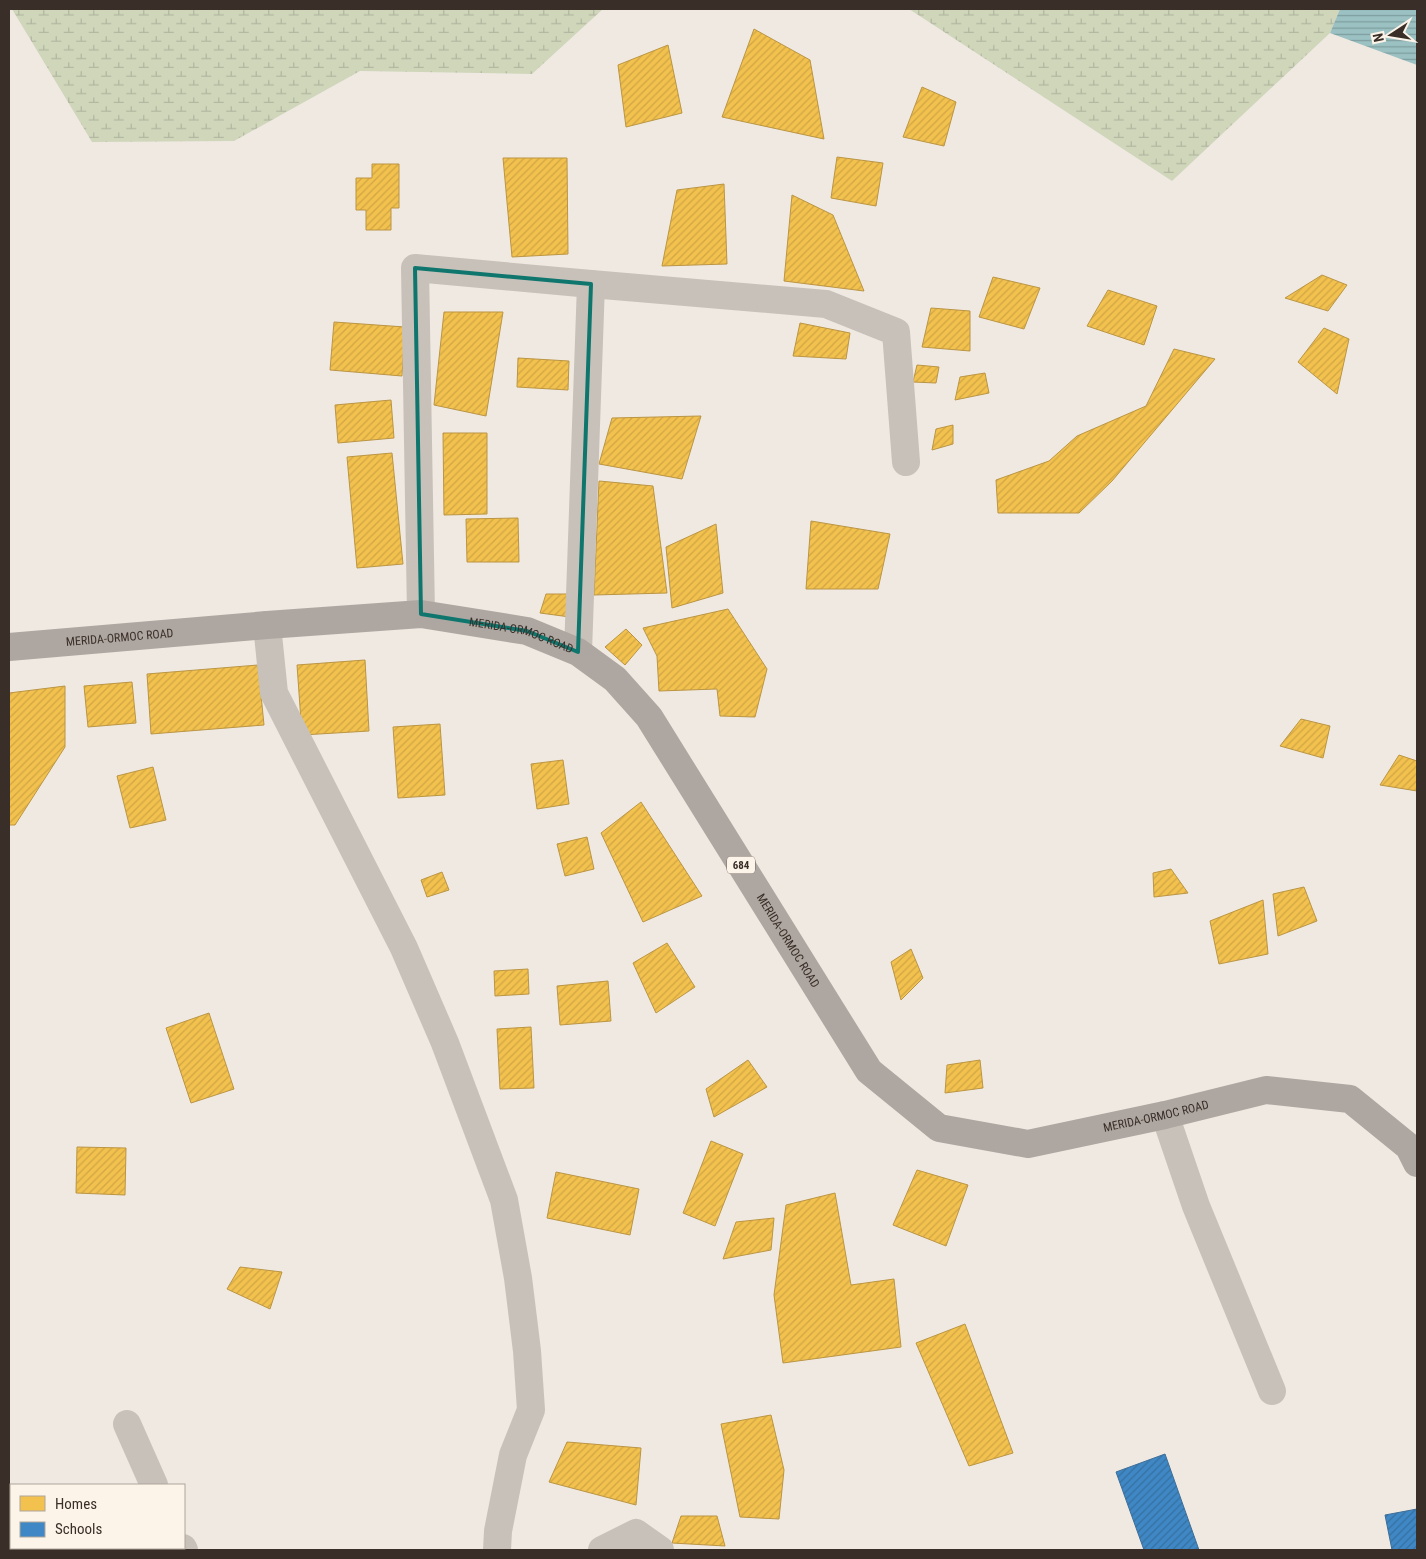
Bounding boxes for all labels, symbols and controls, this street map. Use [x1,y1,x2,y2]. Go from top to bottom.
north arrow [1366,10,1416,60]
text: N [1370,32,1387,44]
street label: MERIDA-ORMOC ROAD [468,615,575,656]
street label: MERIDA-ORMOC ROAD [65,626,174,649]
road number: 684 [727,856,755,874]
street label: MERIDA-ORMOC ROAD [754,891,822,990]
street label: MERIDA-ORMOC ROAD [1102,1097,1210,1135]
legend [10,1484,185,1549]
text: Homes [55,1495,97,1513]
text: Schools [55,1520,102,1538]

